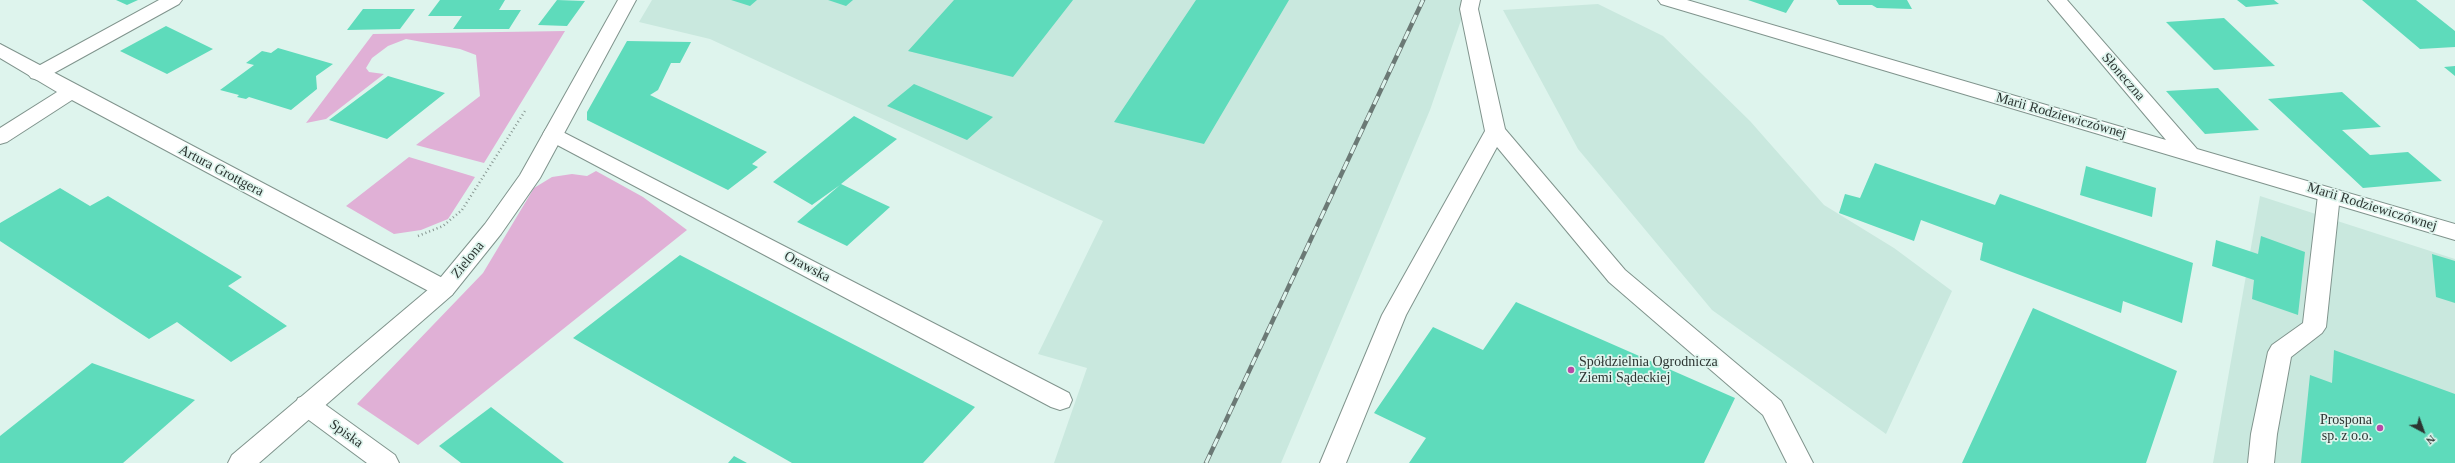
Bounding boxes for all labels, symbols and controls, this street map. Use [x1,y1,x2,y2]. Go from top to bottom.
street label: Słoneczna [2098,50,2148,104]
street label: Marii Rodziewiczównej [1994,89,2128,143]
street label: Artura Grottgera [176,142,266,200]
street label: Marii Rodziewiczównej [2305,179,2439,235]
street label: Zielona [448,238,488,282]
street label: Orawska [781,248,833,286]
place label: Spółdzielnia Ogrodnicza Ziemi Sądeckiej [1579,354,1718,386]
marker: Spółdzielnia Ogrodnicza Ziemi Sądeckiej [1566,365,1576,375]
north arrow [2403,411,2443,451]
place label: Prospona sp. z o.o. [2320,412,2372,444]
street label: Spiska [326,416,366,452]
marker: Prospona sp. z o.o. [2375,423,2385,433]
text: N [2424,433,2438,447]

